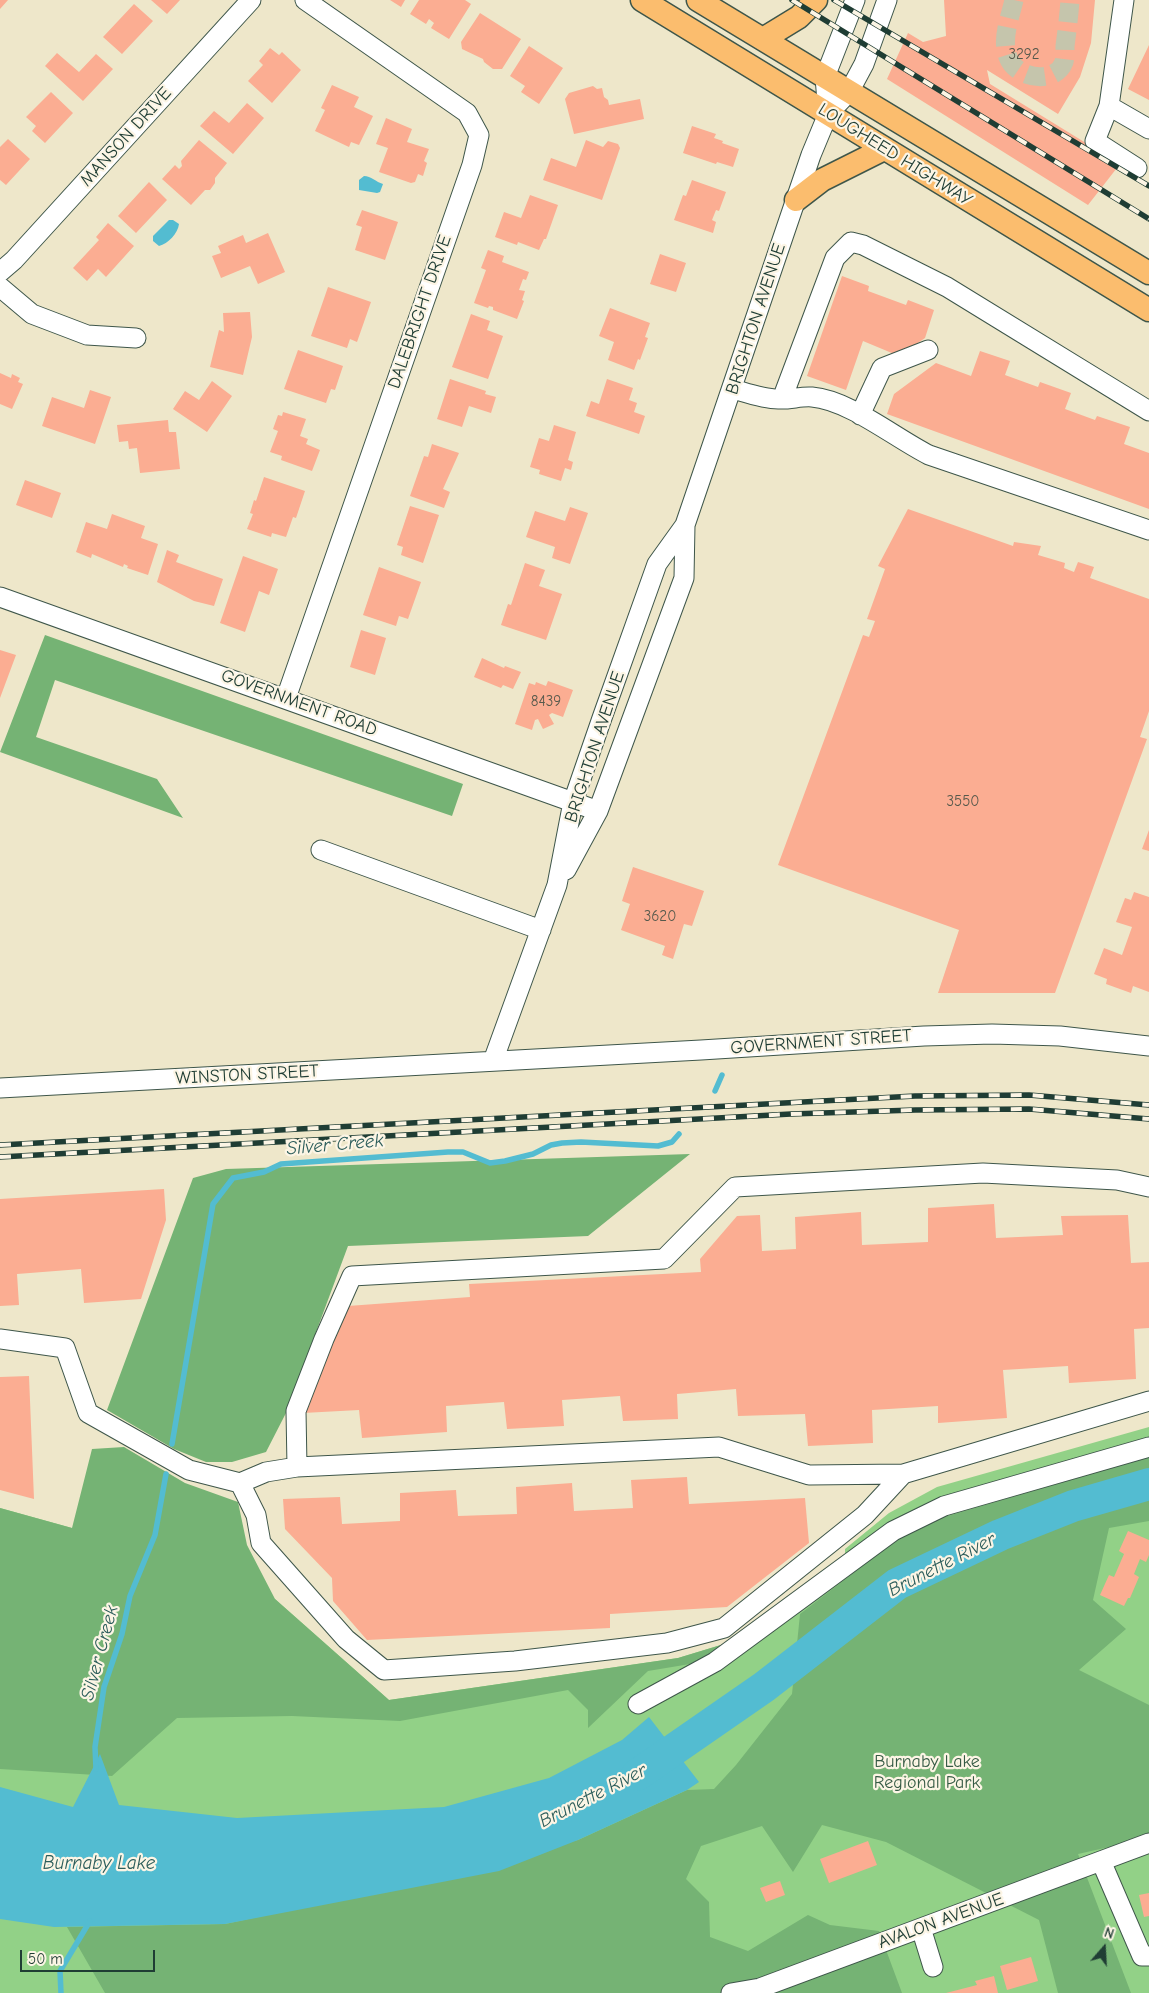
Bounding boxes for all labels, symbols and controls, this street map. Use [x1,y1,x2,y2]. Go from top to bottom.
house number: 3292 [1008,46,1040,64]
street label: MANSON DRIVE [76,83,176,191]
street label: LOUGHEED HIGHWAY [814,99,976,211]
street label: DALEBRIGHT DRIVE [384,232,456,392]
street label: BRIGHTON AVENUE [721,241,791,397]
street label: GOVERNMENT ROAD [218,665,380,741]
street label: BRIGHTON AVENUE [560,669,630,825]
house number: 8439 [531,693,561,711]
house number: 3550 [947,793,979,811]
house number: 3620 [644,908,676,926]
street label: GOVERNMENT STREET [730,1025,912,1059]
street label: WINSTON STREET [175,1060,319,1090]
water label: Silver Creek [286,1129,384,1161]
water label: Brunette River [884,1528,1000,1602]
water label: Silver Creek [76,1603,124,1703]
park label: Burnaby Lake Regional Park [874,1751,980,1794]
water label: Brunette River [535,1759,651,1833]
water label: Burnaby Lake [43,1853,155,1875]
street label: AVALON AVENUE [875,1888,1007,1954]
north arrow [1079,1923,1129,1973]
text: N [1102,1924,1116,1943]
scale bar [22,1940,158,1972]
text: 50 m [28,1950,63,1968]

